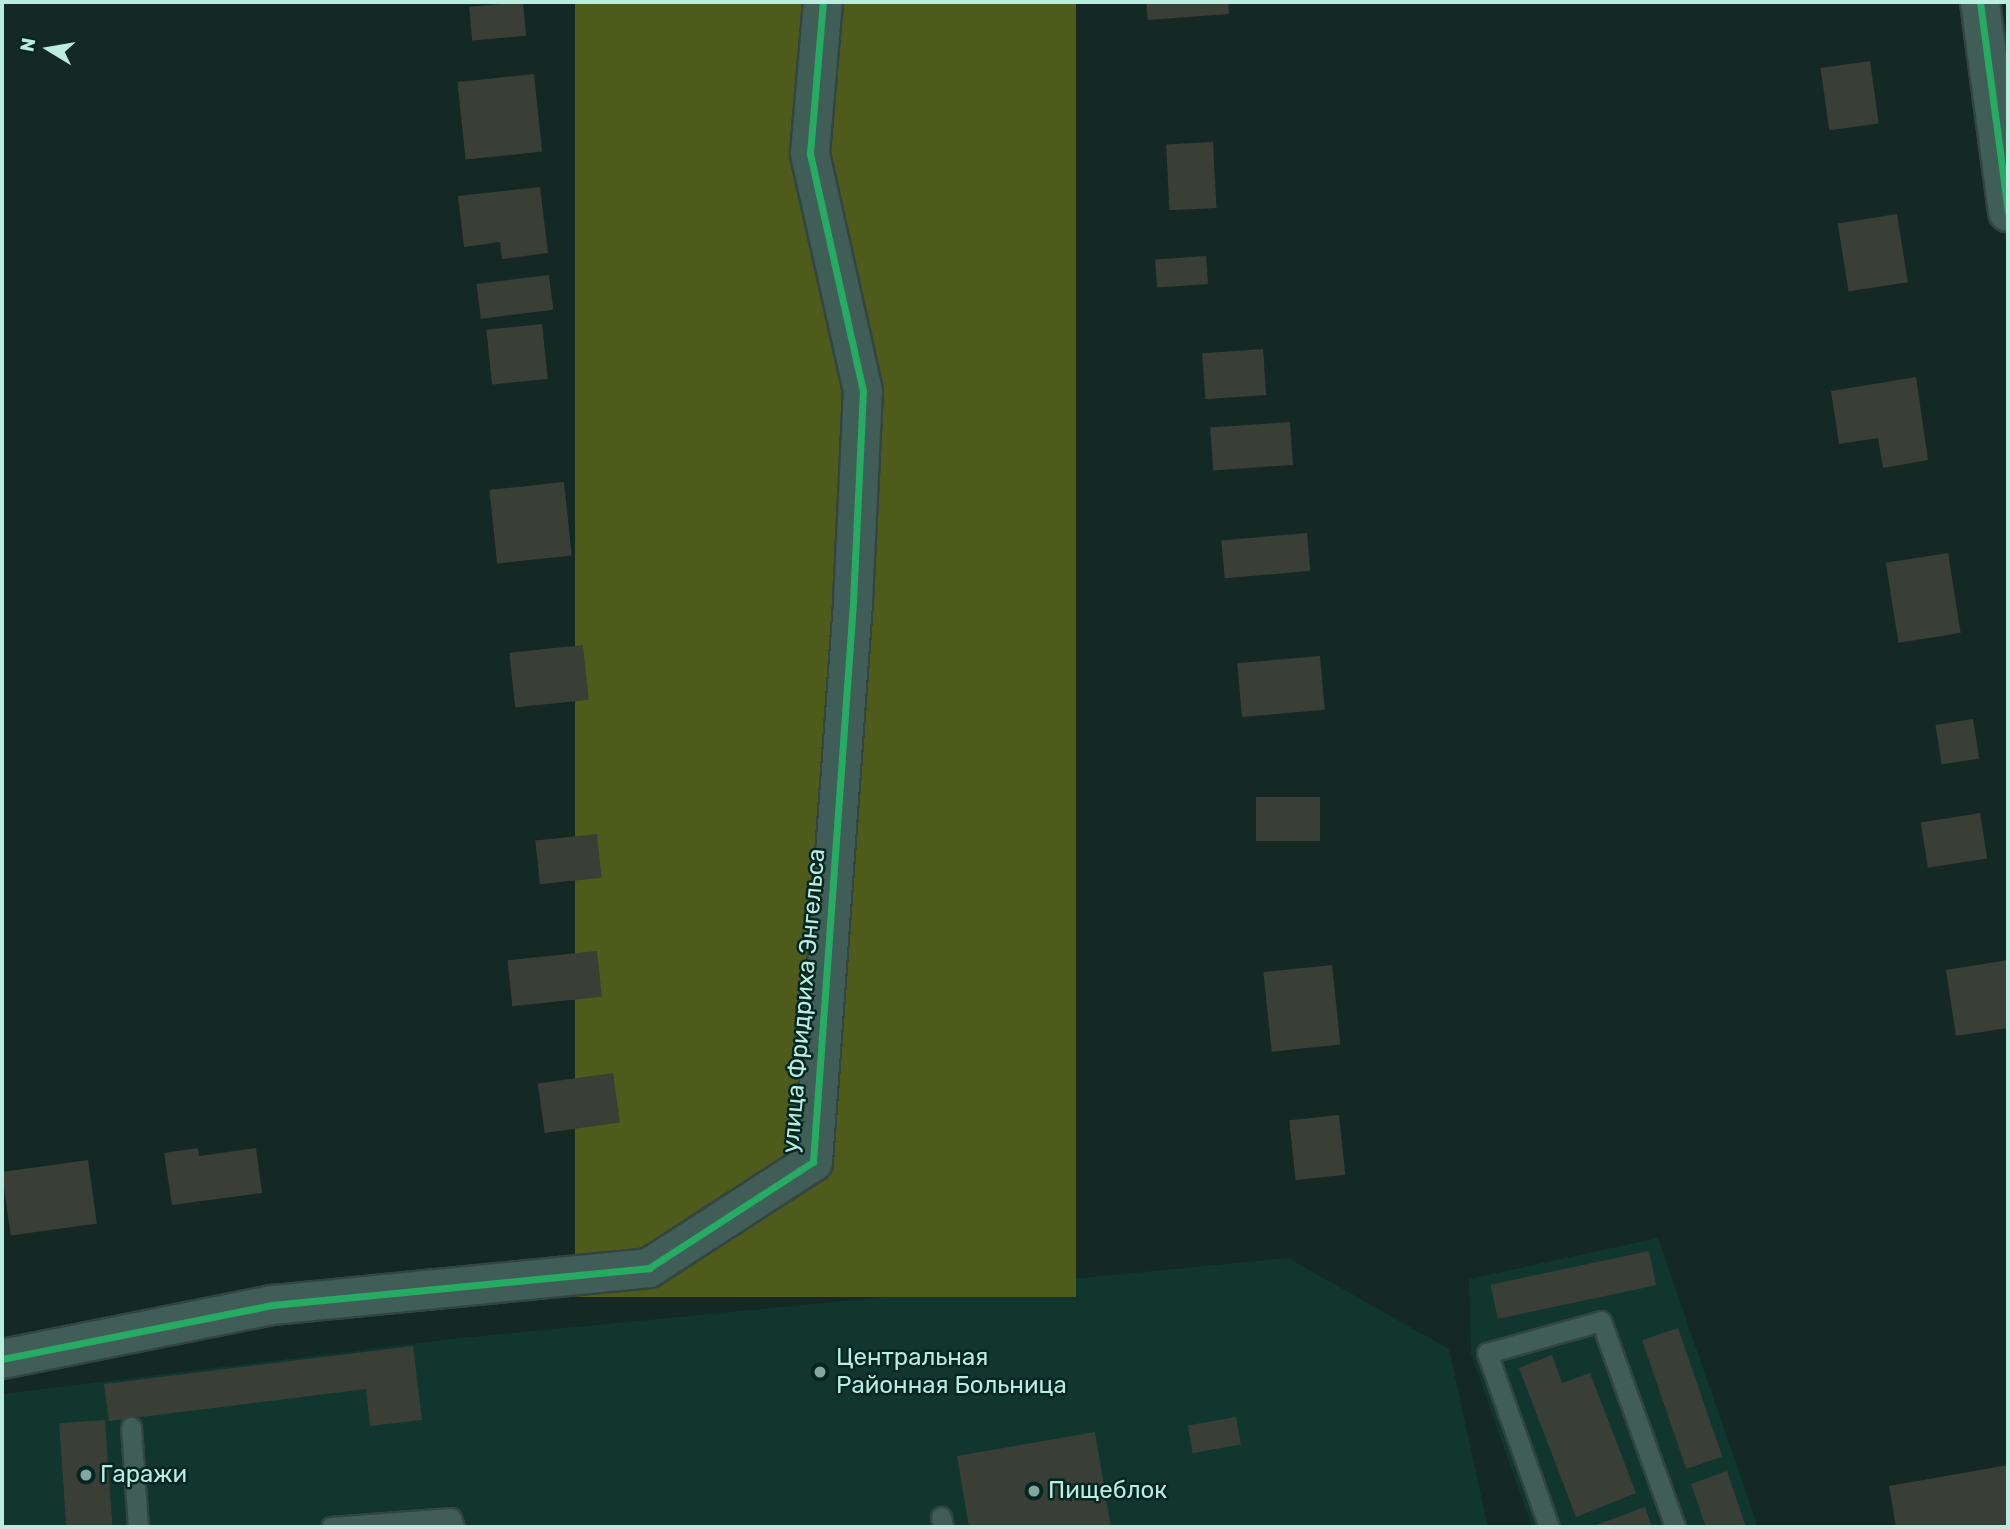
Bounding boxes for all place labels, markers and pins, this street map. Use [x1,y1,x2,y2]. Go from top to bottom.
place label: Центральная Районная Больница [836,1344,1067,1400]
marker: Центральная Районная Больница [810,1362,830,1382]
place label: Гаражи [100,1461,187,1489]
marker: Гаражи [78,1467,94,1483]
place label: Пищеблок [1048,1477,1167,1505]
marker: Пищеблок [1026,1483,1042,1499]

